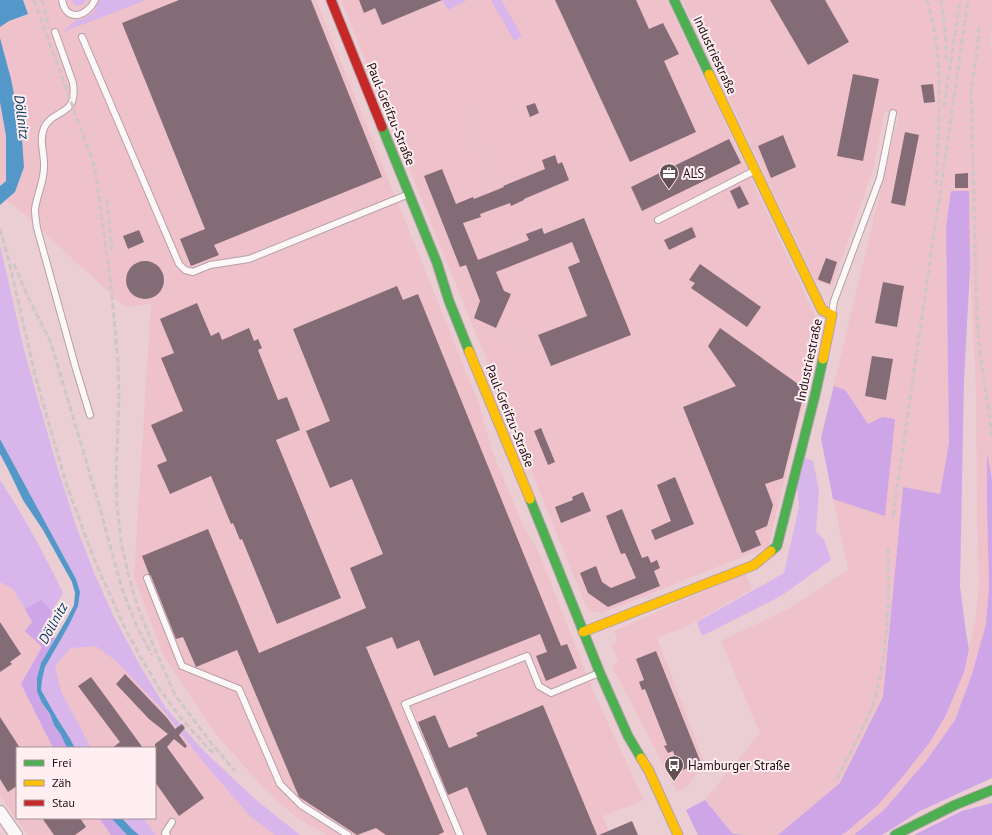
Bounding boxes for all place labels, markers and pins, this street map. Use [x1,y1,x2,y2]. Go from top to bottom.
office icon: ALS [658,162,680,190]
place label: ALS [683,165,704,182]
bus stop icon: Hamburger Straße [663,754,685,782]
place label: Hamburger Straße [688,757,790,774]

